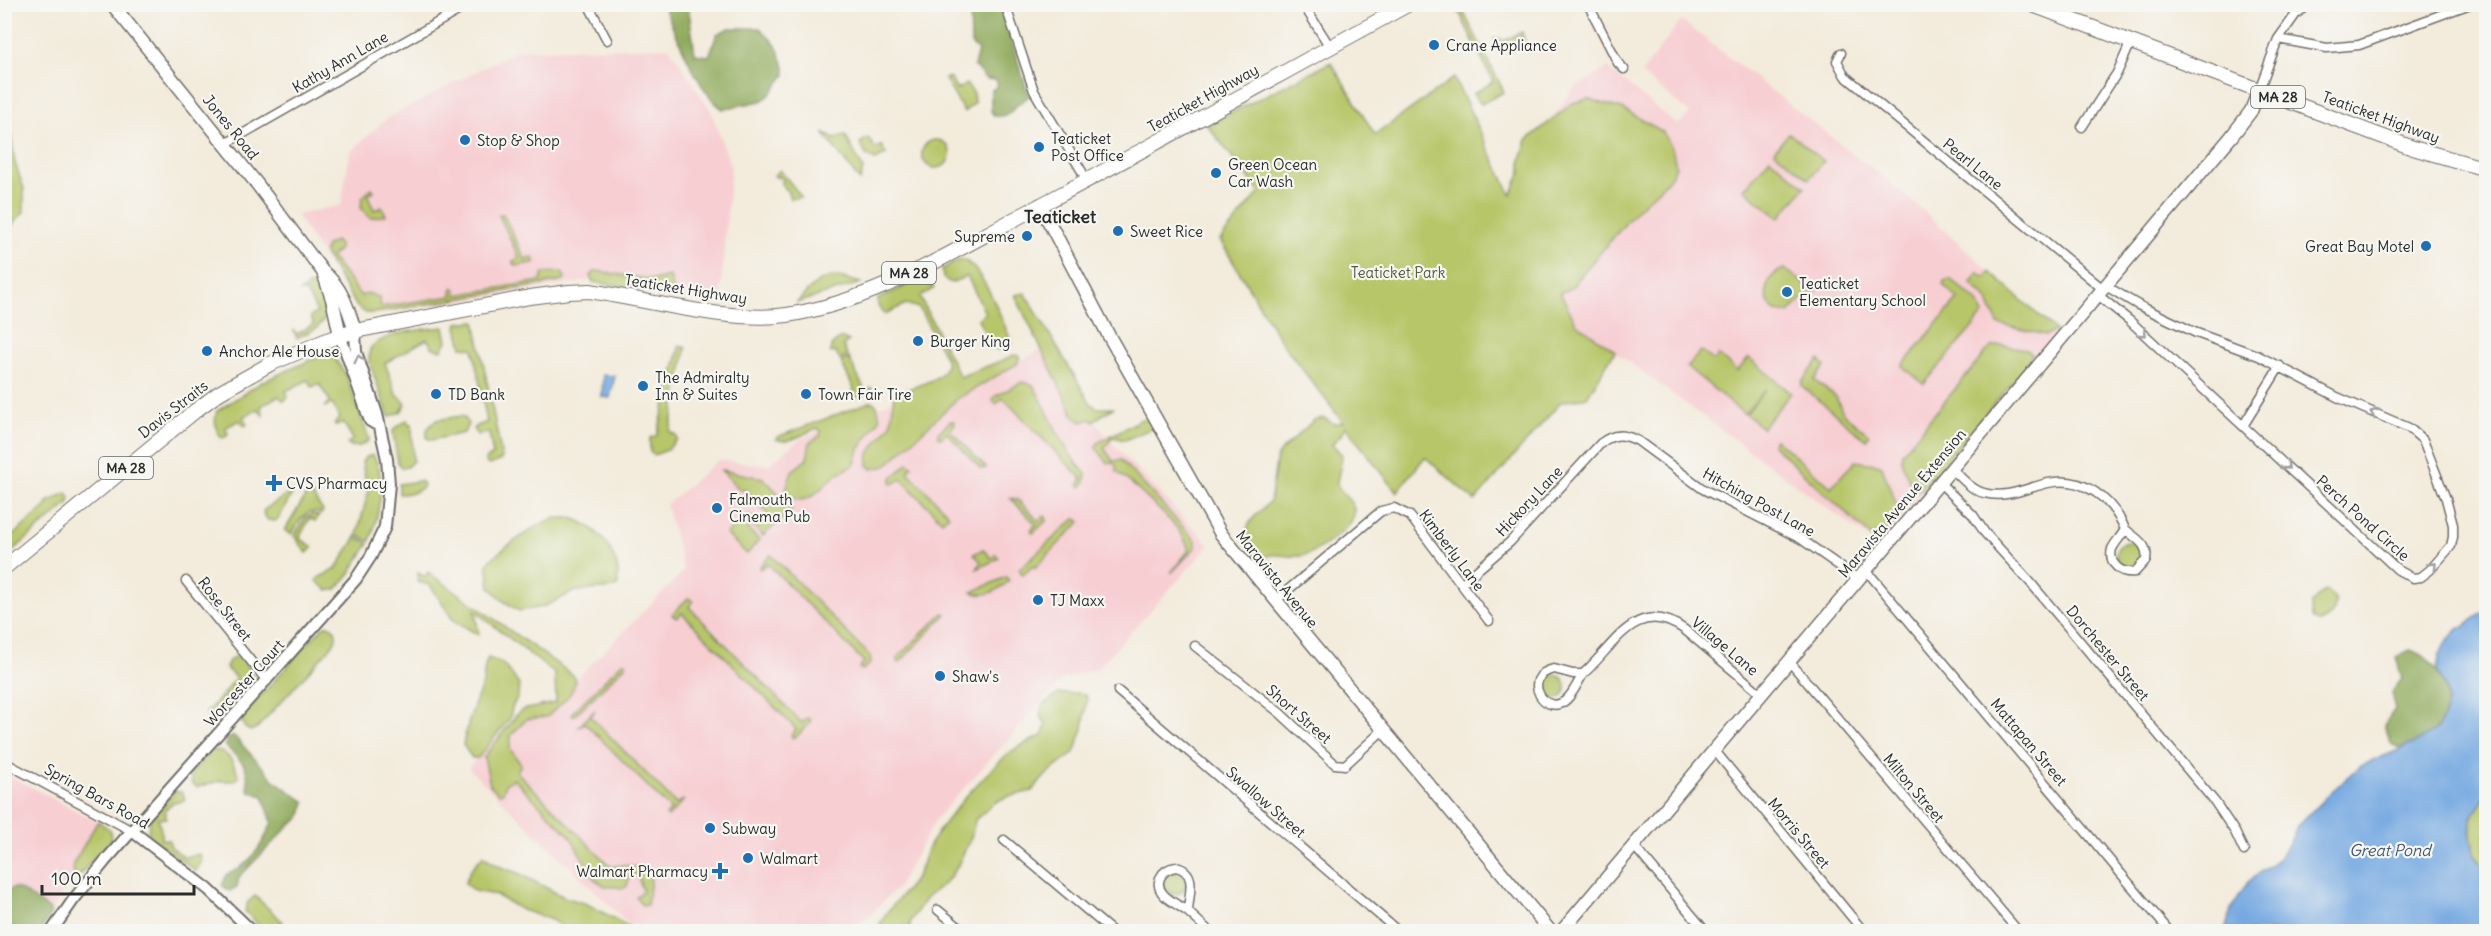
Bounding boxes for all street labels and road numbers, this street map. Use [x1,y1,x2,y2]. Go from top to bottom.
street label: Kathy Ann Lane [289,27,391,97]
street label: Teaticket Highway [1144,60,1262,136]
road number: MA 28 [2251,86,2305,108]
street label: Teaticket Highway [2320,87,2442,147]
street label: Jones Road [199,91,263,164]
street label: Pearl Lane [1939,134,2007,194]
road number: MA 28 [882,262,936,284]
street label: Teaticket Highway [623,270,749,308]
street label: Davis Straits [134,376,212,442]
street label: Maravista Avenue Extension [1834,424,1970,581]
road number: MA 28 [99,457,153,479]
street label: Hickory Lane [1492,462,1566,540]
street label: Hitching Post Lane [1700,463,1818,541]
street label: Perch Pond Circle [2312,471,2414,565]
street label: Kimberly Lane [1415,505,1489,595]
street label: Maravista Avenue [1232,526,1322,632]
street label: Rose Street [194,573,256,645]
street label: Dorchester Street [2062,601,2154,705]
street label: Village Lane [1688,613,1762,679]
street label: Worcester Court [200,636,288,730]
street label: Short Street [1262,681,1336,747]
street label: Mattapan Street [1987,694,2071,790]
street label: Milton Street [1880,749,1948,827]
street label: Spring Bars Road [41,759,153,833]
street label: Swallow Street [1222,762,1310,842]
street label: Morris Street [1764,794,1834,872]

